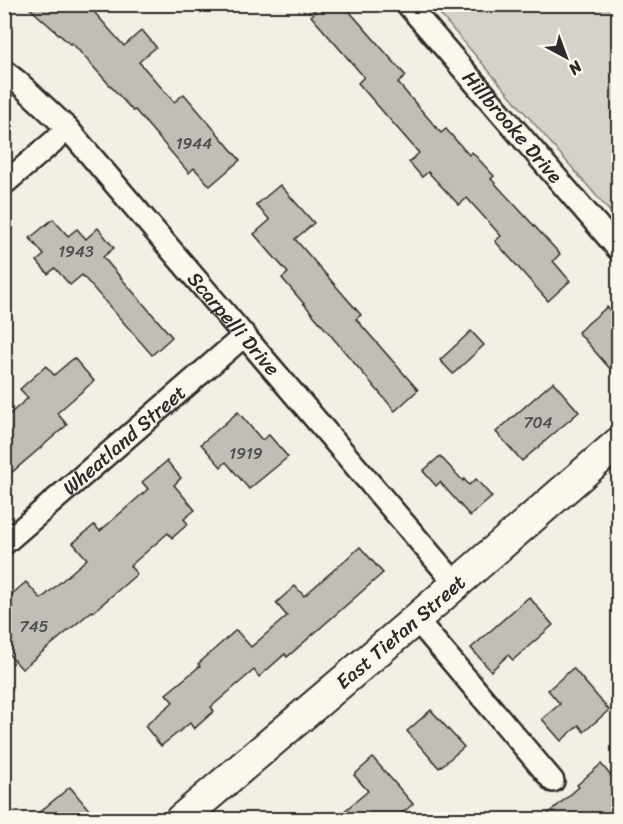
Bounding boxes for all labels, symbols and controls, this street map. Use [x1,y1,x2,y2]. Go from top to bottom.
north arrow [536,27,596,87]
text: N [561,53,590,83]
street label: Hillbrooke Drive [453,62,572,192]
house number: 1944 [176,129,212,158]
house number: 1943 [58,237,94,266]
street label: Scarpelli Drive [178,263,289,384]
street label: Wheatland Street [54,376,195,504]
house number: 704 [523,408,553,437]
house number: 1919 [229,439,263,468]
street label: East Tietan Street [328,566,474,698]
house number: 745 [20,612,49,641]

